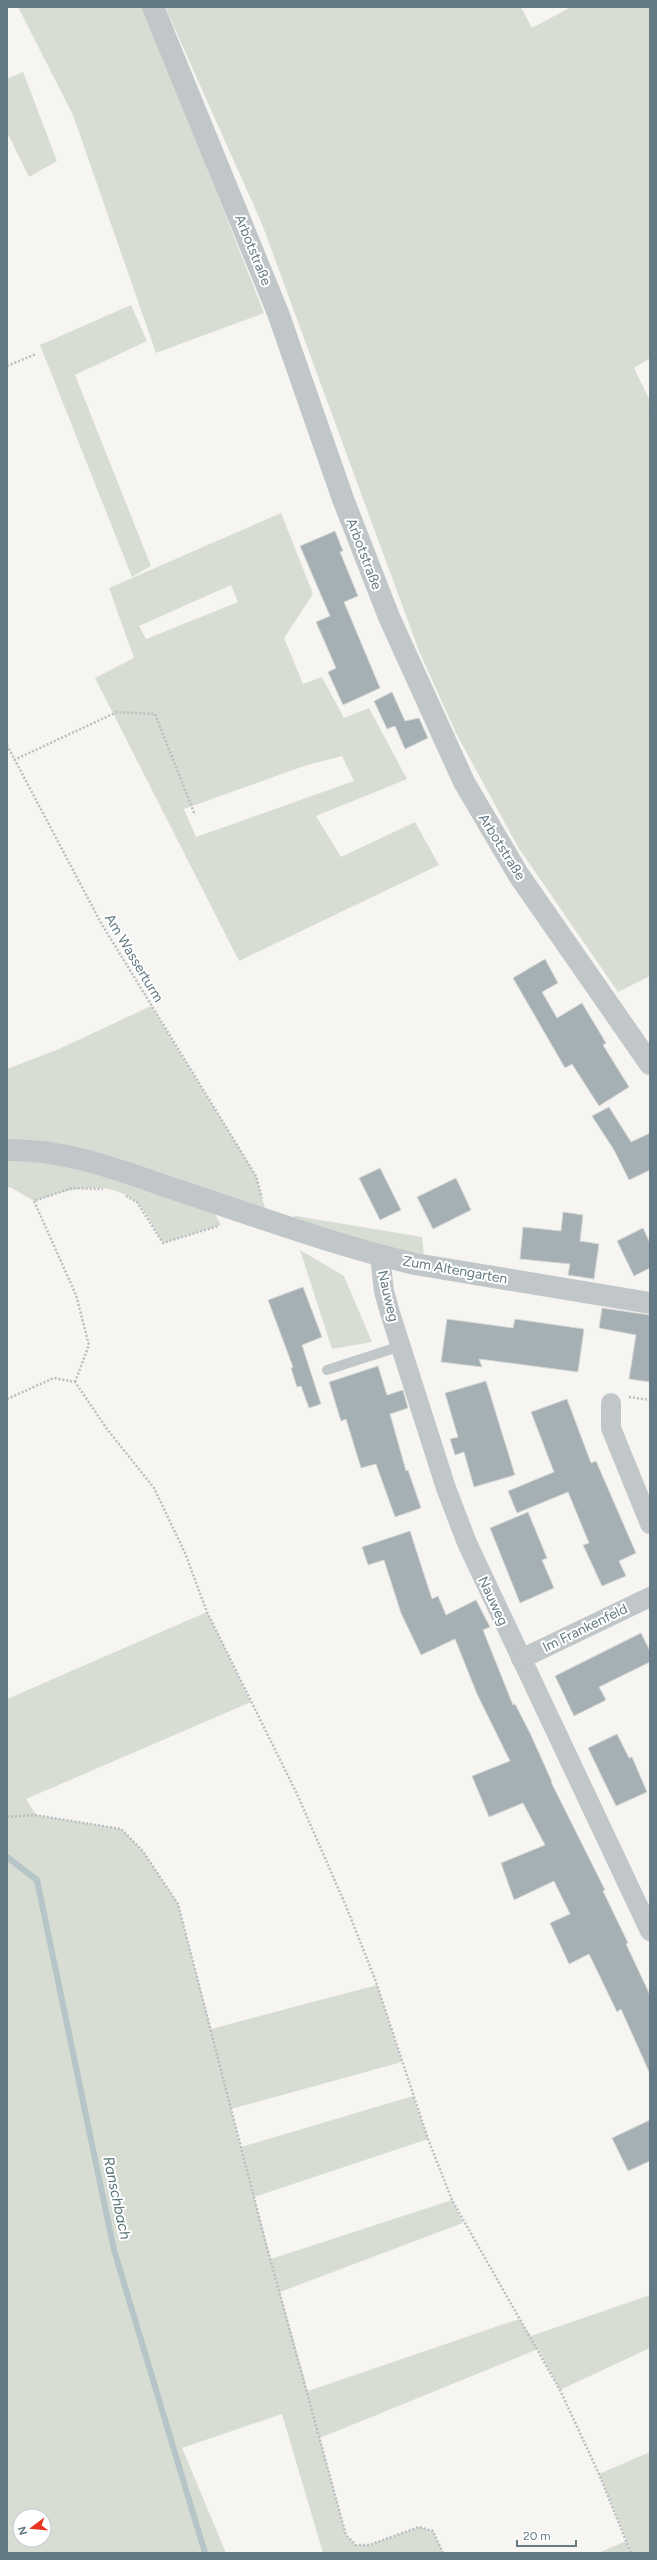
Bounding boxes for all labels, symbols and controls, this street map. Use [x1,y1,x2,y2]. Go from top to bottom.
street label: Arbotstraße [231,212,275,288]
street label: Arbotstraße [343,516,386,592]
street label: Arbotstraße [475,811,529,884]
street label: Am Wasserturm [101,911,167,1005]
street label: Zum Altengarten [401,1252,509,1288]
street label: Nauweg [374,1269,402,1323]
street label: Nauweg [474,1574,512,1628]
street label: Im Frankenfeld [540,1600,630,1656]
water label: Ranschbach [99,2155,135,2241]
north arrow [12,2508,52,2548]
scale bar [517,2522,576,2548]
text: N [15,2525,30,2537]
text: 20 m [523,2529,551,2543]

